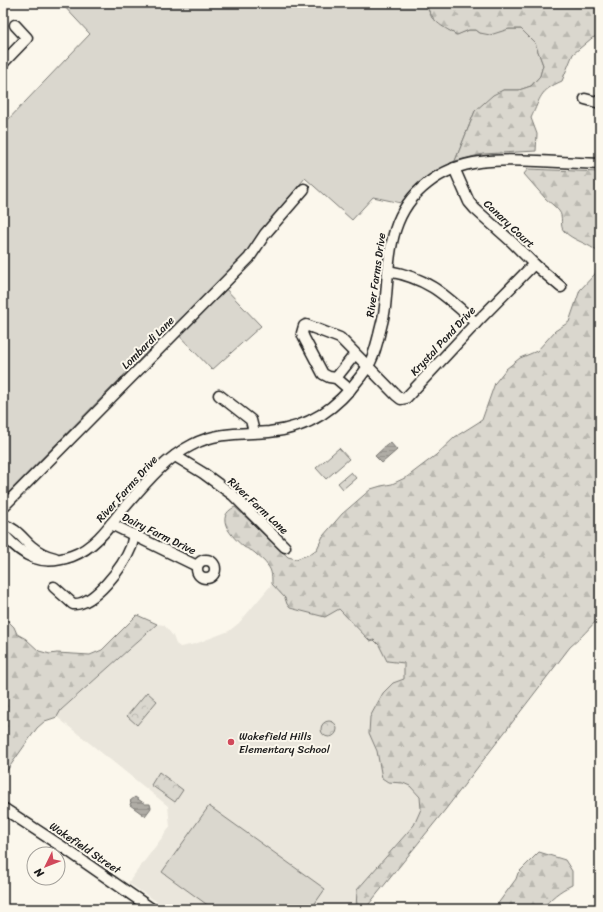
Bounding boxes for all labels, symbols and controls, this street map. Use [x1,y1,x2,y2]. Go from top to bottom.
street label: Canary Court [479,195,539,253]
street label: River Farms Drive [361,231,391,318]
street label: Krystal Pond Drive [406,302,481,380]
street label: Lombardi Lane [117,312,179,374]
street label: River Farms Drive [91,451,163,527]
street label: River Farm Lane [223,473,293,540]
street label: Dairy Farm Drive [119,508,200,560]
place label: Wakefield Hills Elementary School [239,727,331,759]
marker: Wakefield Hills Elementary School [226,737,236,747]
street label: Wakefield Street [45,817,125,879]
north arrow [26,846,66,886]
text: N [29,863,49,882]

